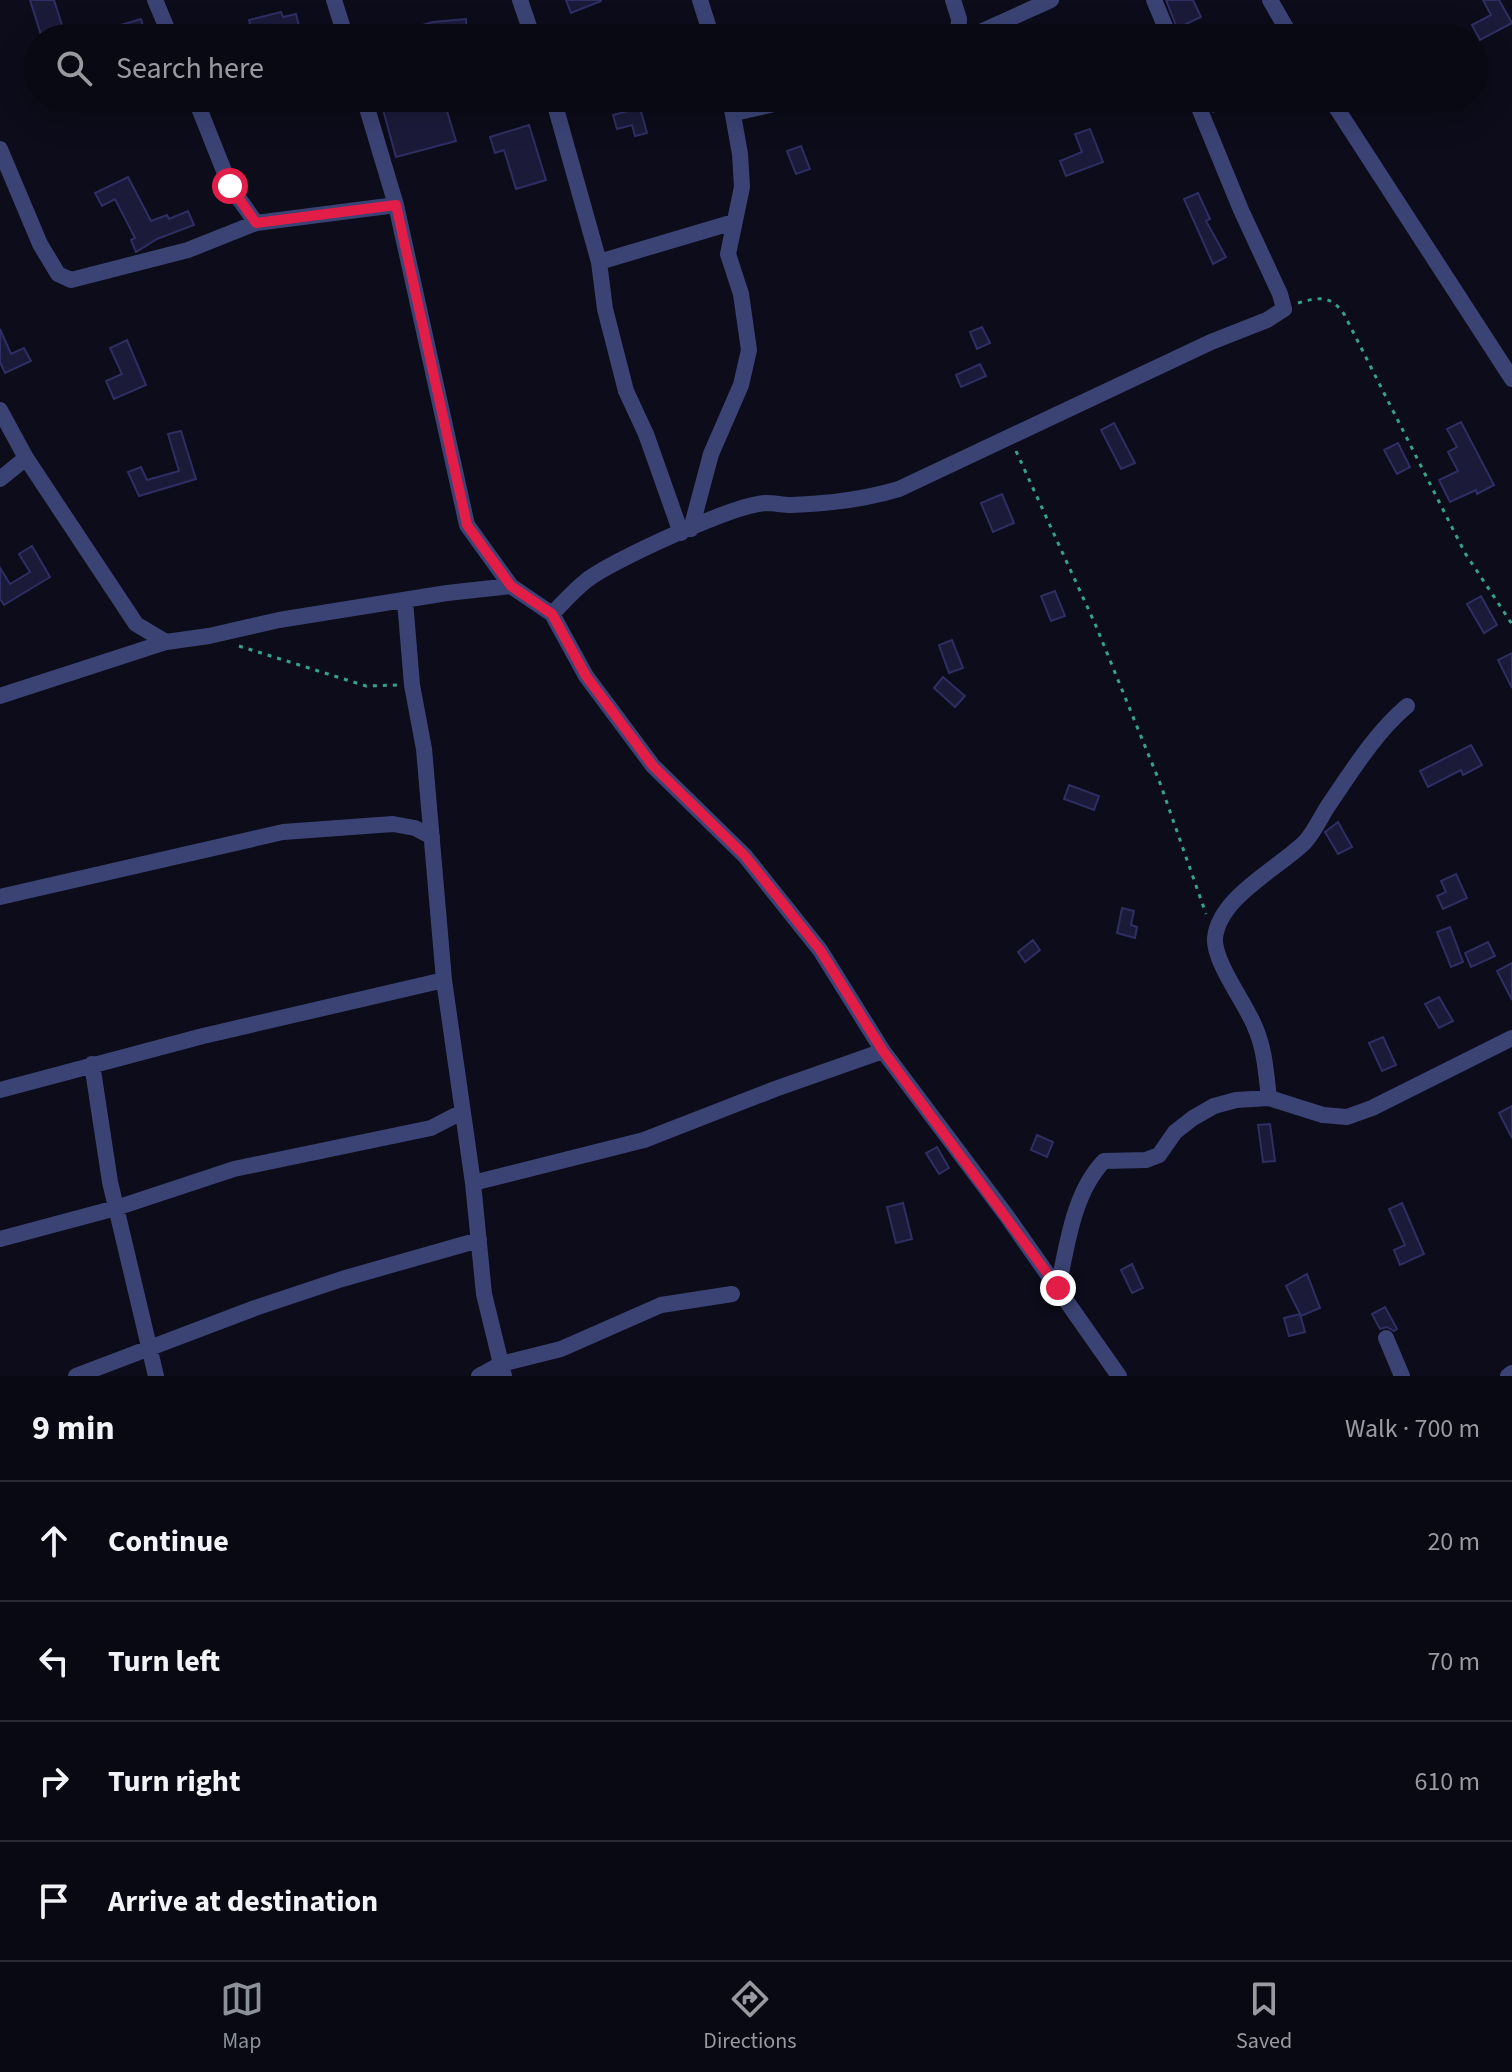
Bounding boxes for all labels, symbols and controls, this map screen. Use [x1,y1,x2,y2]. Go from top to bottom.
search box [24,24,1488,112]
icon: search [52,46,96,90]
text: Search here [116,47,264,90]
route start [212,168,248,204]
route end [1040,1270,1076,1306]
text: 9 min [32,1404,115,1453]
text: Walk · 700 m [1345,1410,1480,1447]
icon: ahead [32,1519,76,1563]
text: Continue [108,1520,229,1563]
text: 20 m [1427,1523,1480,1560]
icon: left [32,1639,76,1683]
text: Turn left [108,1640,220,1683]
text: 70 m [1427,1643,1480,1680]
icon: right [32,1759,76,1803]
text: Turn right [108,1760,240,1803]
text: 610 m [1414,1763,1480,1800]
icon: arrive [32,1879,76,1923]
text: Arrive at destination [108,1880,378,1923]
tab: Map [220,1977,264,2057]
tab: Directions [703,1977,796,2057]
tab: Saved [1236,1977,1292,2057]

